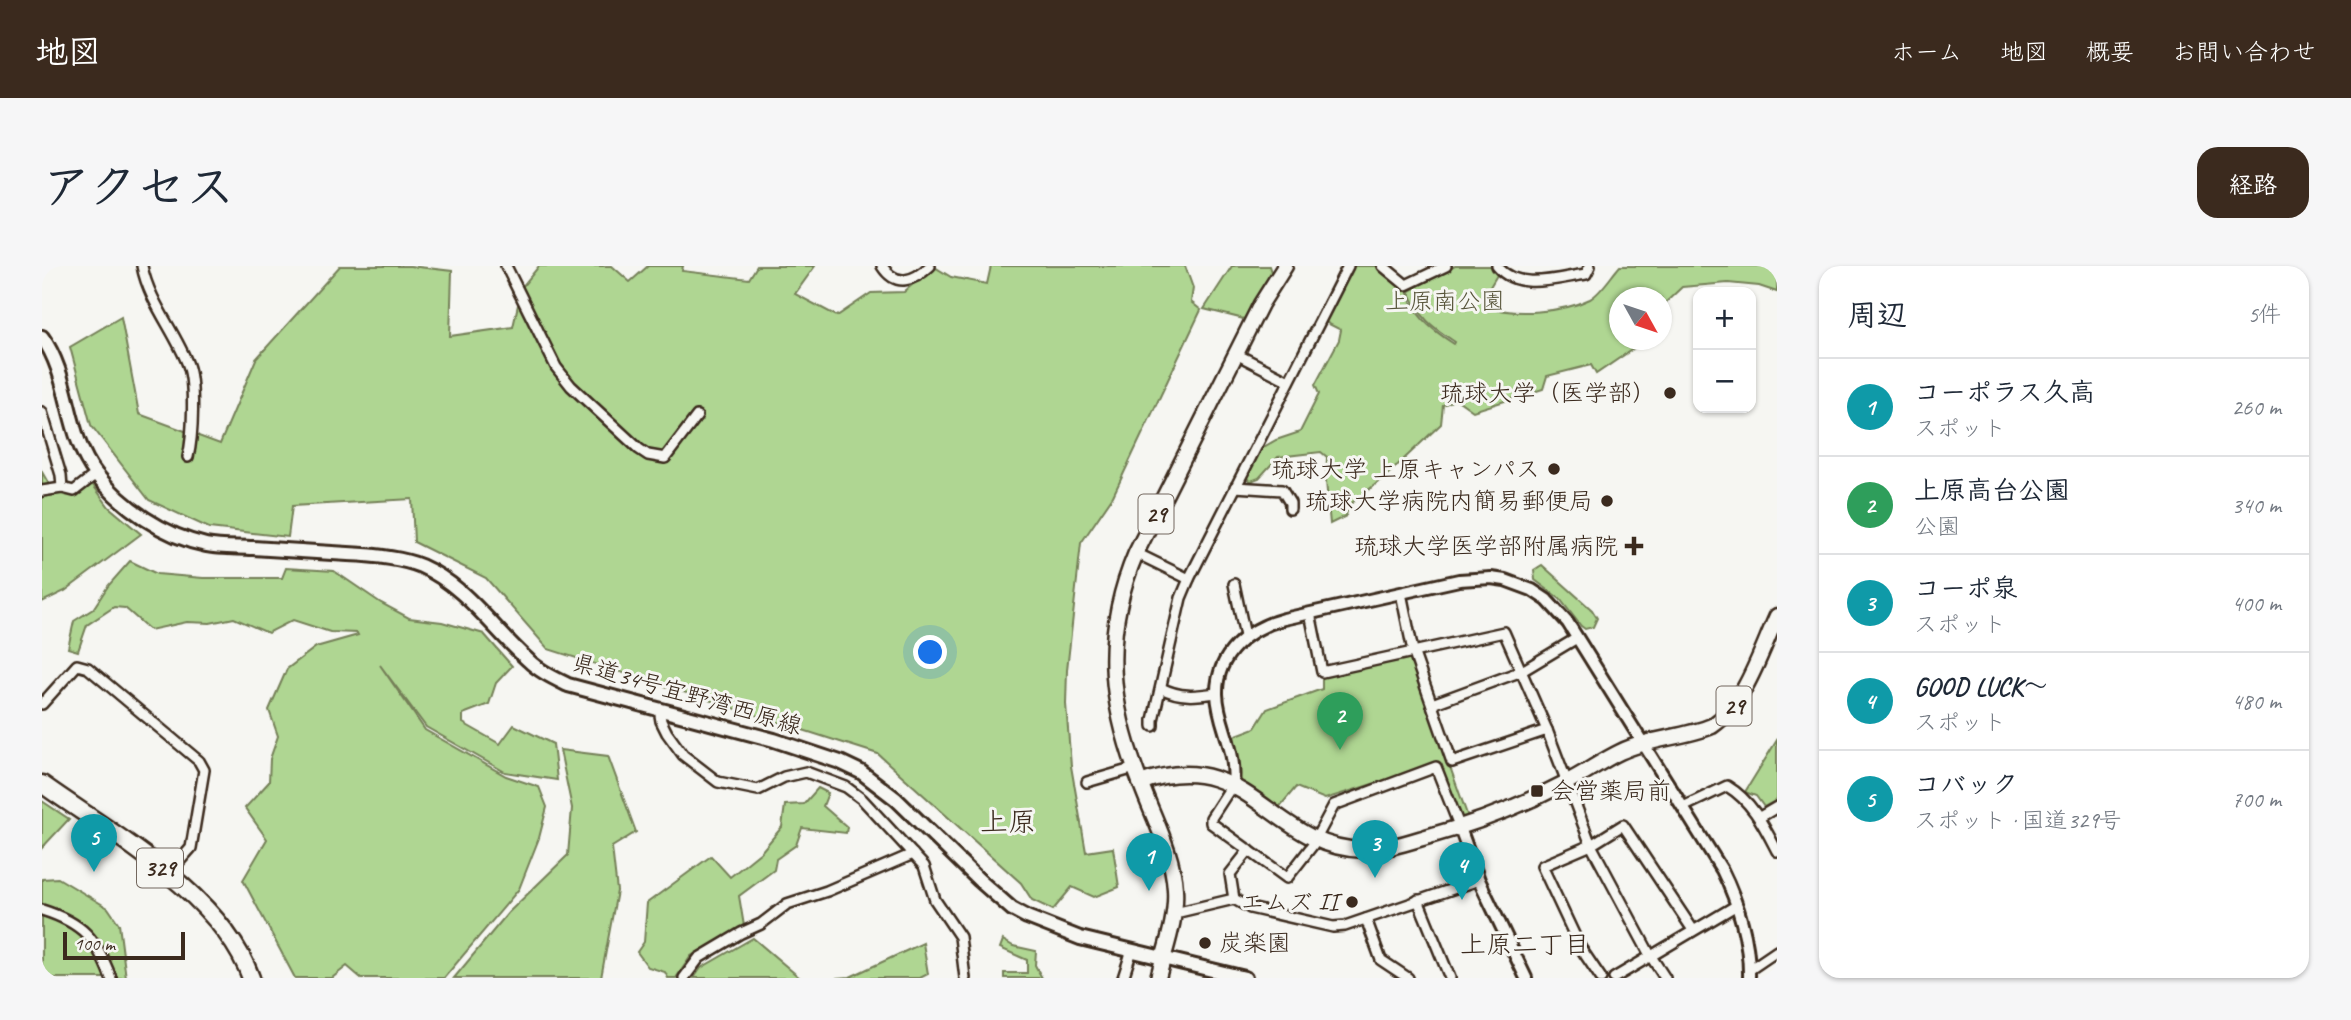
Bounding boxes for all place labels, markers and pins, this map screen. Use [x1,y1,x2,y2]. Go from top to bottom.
place label: 琉球大学（医学部） [1440,378,1656,408]
marker: 琉球大学（医学部） [1662,385,1678,401]
place label: 琉球大学 上原キャンパス [1271,454,1540,484]
marker: 琉球大学 上原キャンパス [1546,461,1562,477]
place label: 琉球大学病院内簡易郵便局 [1305,486,1593,516]
marker: 琉球大学病院内簡易郵便局 [1599,493,1615,509]
place label: 琉球大学医学部附属病院 [1354,531,1618,561]
marker: 琉球大学医学部附属病院 [1624,536,1644,556]
pin: 2 [1317,692,1363,750]
place label: 会営薬局前 [1551,776,1671,806]
marker: 会営薬局前 [1529,783,1545,799]
pin: 5 [71,814,117,872]
pin: 3 [1352,820,1398,878]
pin: 1 [1126,833,1172,891]
pin: 4 [1439,842,1485,900]
place label: エムズ II [1241,887,1343,917]
marker: エムズ II [1344,894,1360,910]
place label: 炭楽園 [1219,928,1291,958]
marker: 炭楽園 [1197,935,1213,951]

